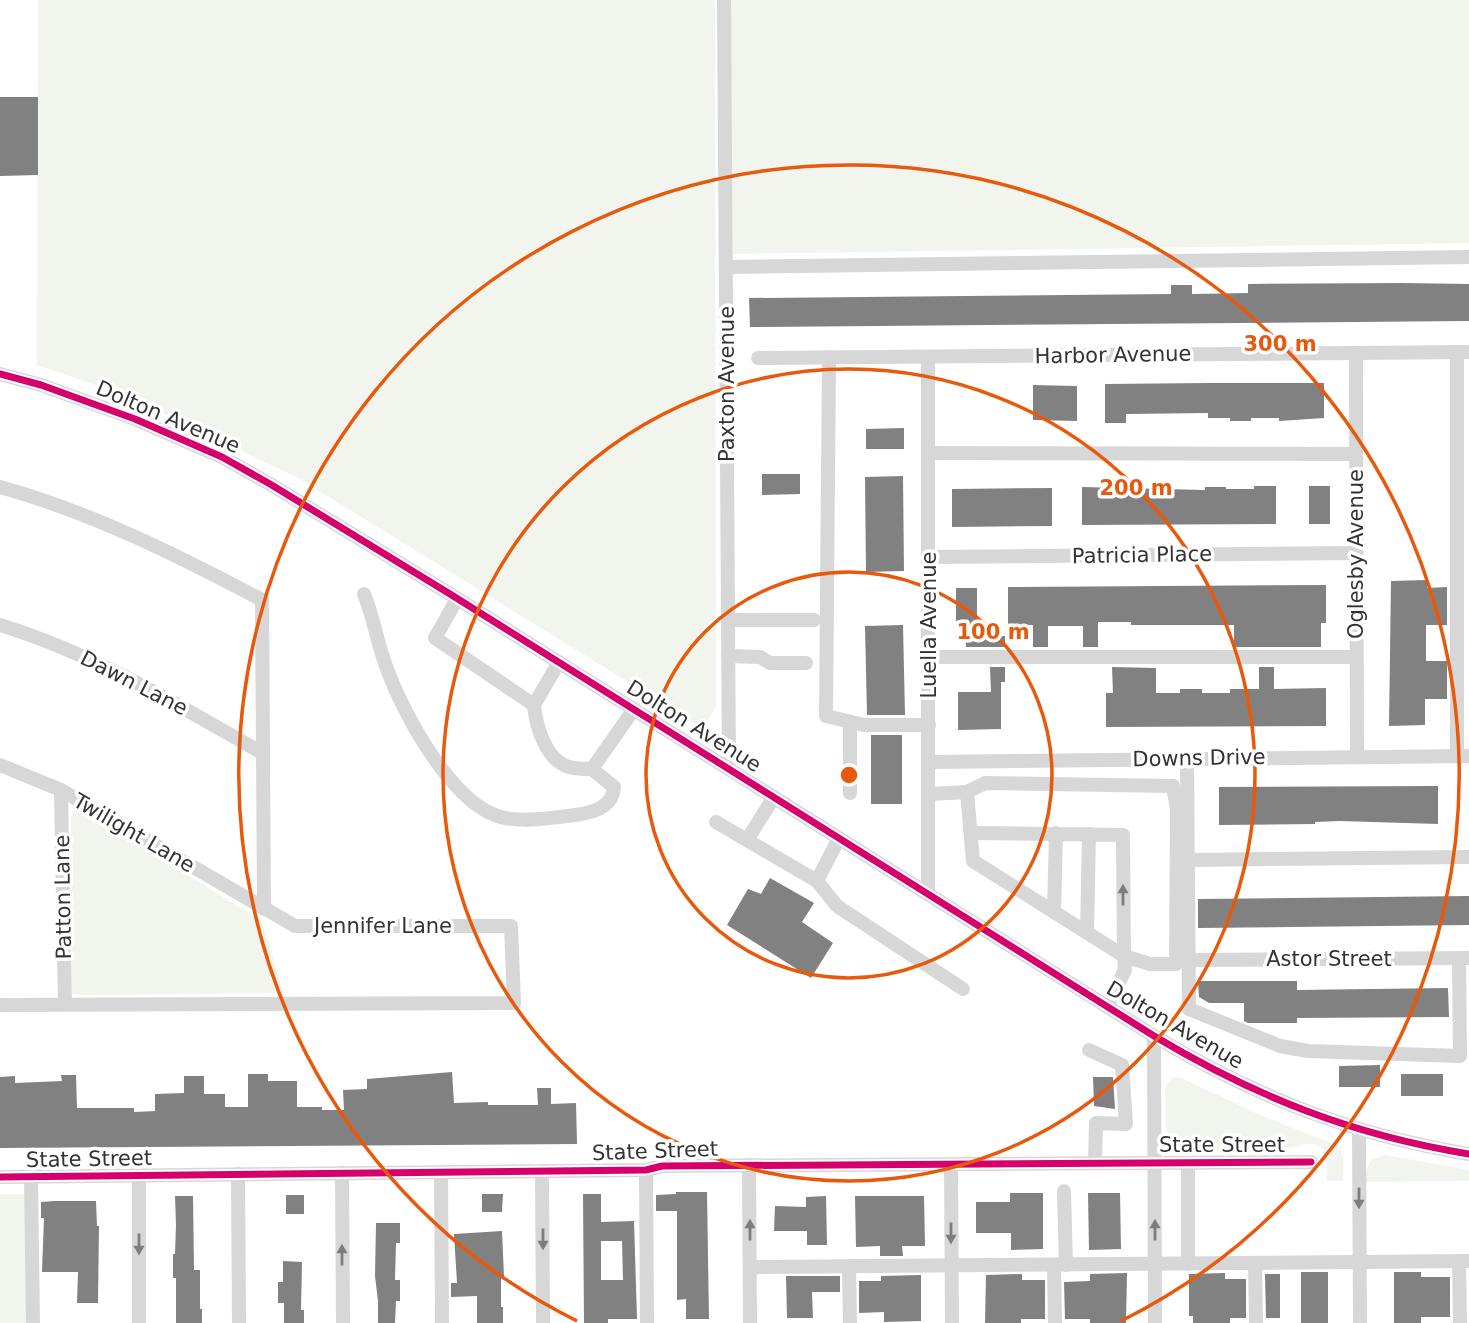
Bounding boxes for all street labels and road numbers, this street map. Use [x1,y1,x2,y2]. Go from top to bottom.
street label: Paxton Avenue [715,306,739,462]
street label: Harbor Avenue [1034,342,1192,368]
street label: Dolton Avenue [92,376,244,458]
street label: Oglesby Avenue [1344,469,1368,639]
street label: Patricia Place [1072,542,1212,568]
street label: Luella Avenue [917,552,941,698]
street label: Dawn Lane [76,646,192,720]
street label: Dolton Avenue [622,675,766,777]
street label: Downs Drive [1132,745,1266,771]
street label: Twilight Lane [68,788,199,877]
street label: Patton Lane [50,834,76,960]
street label: Jennifer Lane [312,914,452,938]
street label: Astor Street [1266,947,1392,971]
street label: Dolton Avenue [1102,976,1248,1074]
street label: State Street [1159,1133,1285,1157]
street label: State Street [592,1137,718,1165]
street label: State Street [26,1146,152,1172]

